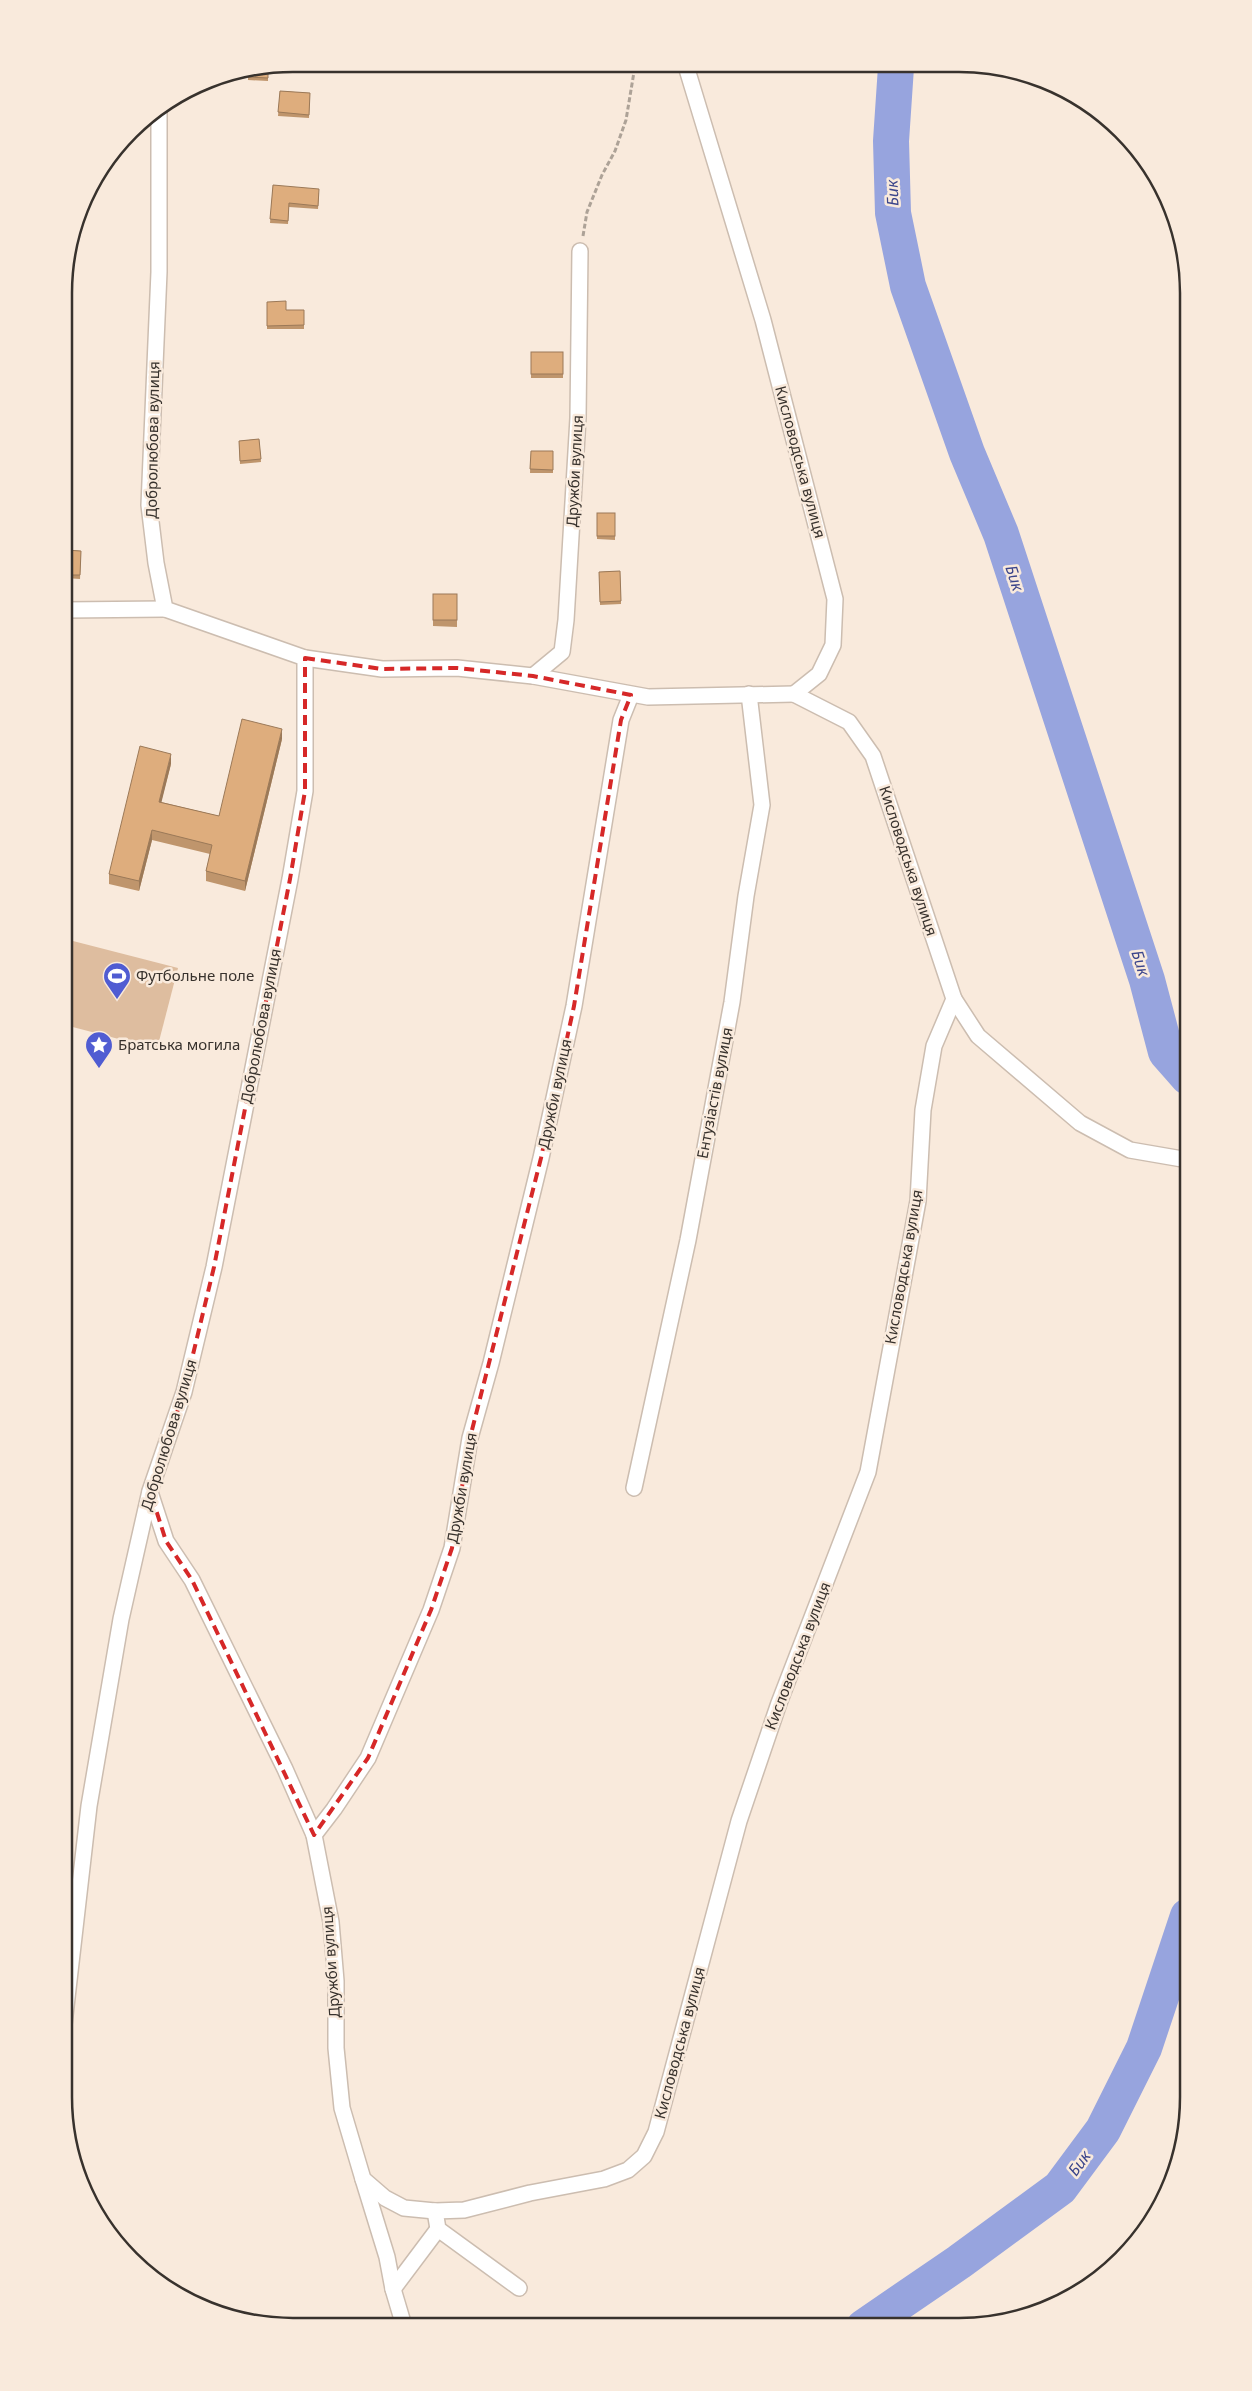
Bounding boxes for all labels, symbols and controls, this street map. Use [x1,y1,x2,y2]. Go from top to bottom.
water label: Бик [881,179,903,206]
street label: Добролюбова вулиця [141,361,163,519]
street label: Кисловодська вулиця [771,383,831,540]
street label: Дружби вулиця [561,415,587,527]
water label: Бик [1001,562,1030,595]
street label: Кисловодська вулиця [875,783,943,938]
street label: Добролюбова вулиця [235,947,285,1105]
water label: Бик [1127,947,1156,980]
sports icon: Футбольне поле [102,961,132,1000]
place label: Футбольне поле [136,965,254,985]
street label: Ентузіастів вулиця [691,1025,737,1160]
place icon: Братська могила [84,1030,114,1069]
place label: Братська могила [118,1034,240,1054]
street label: Дружби вулиця [533,1037,575,1151]
street label: Кисловодська вулиця [880,1188,926,1346]
street label: Добролюбова вулиця [135,1357,201,1513]
street label: Дружби вулиця [441,1431,481,1545]
street label: Кисловодська вулиця [760,1579,834,1732]
street label: Дружби вулиця [316,1906,344,2019]
street label: Кисловодська вулиця [649,1964,709,2121]
water label: Бик [1062,2145,1096,2180]

